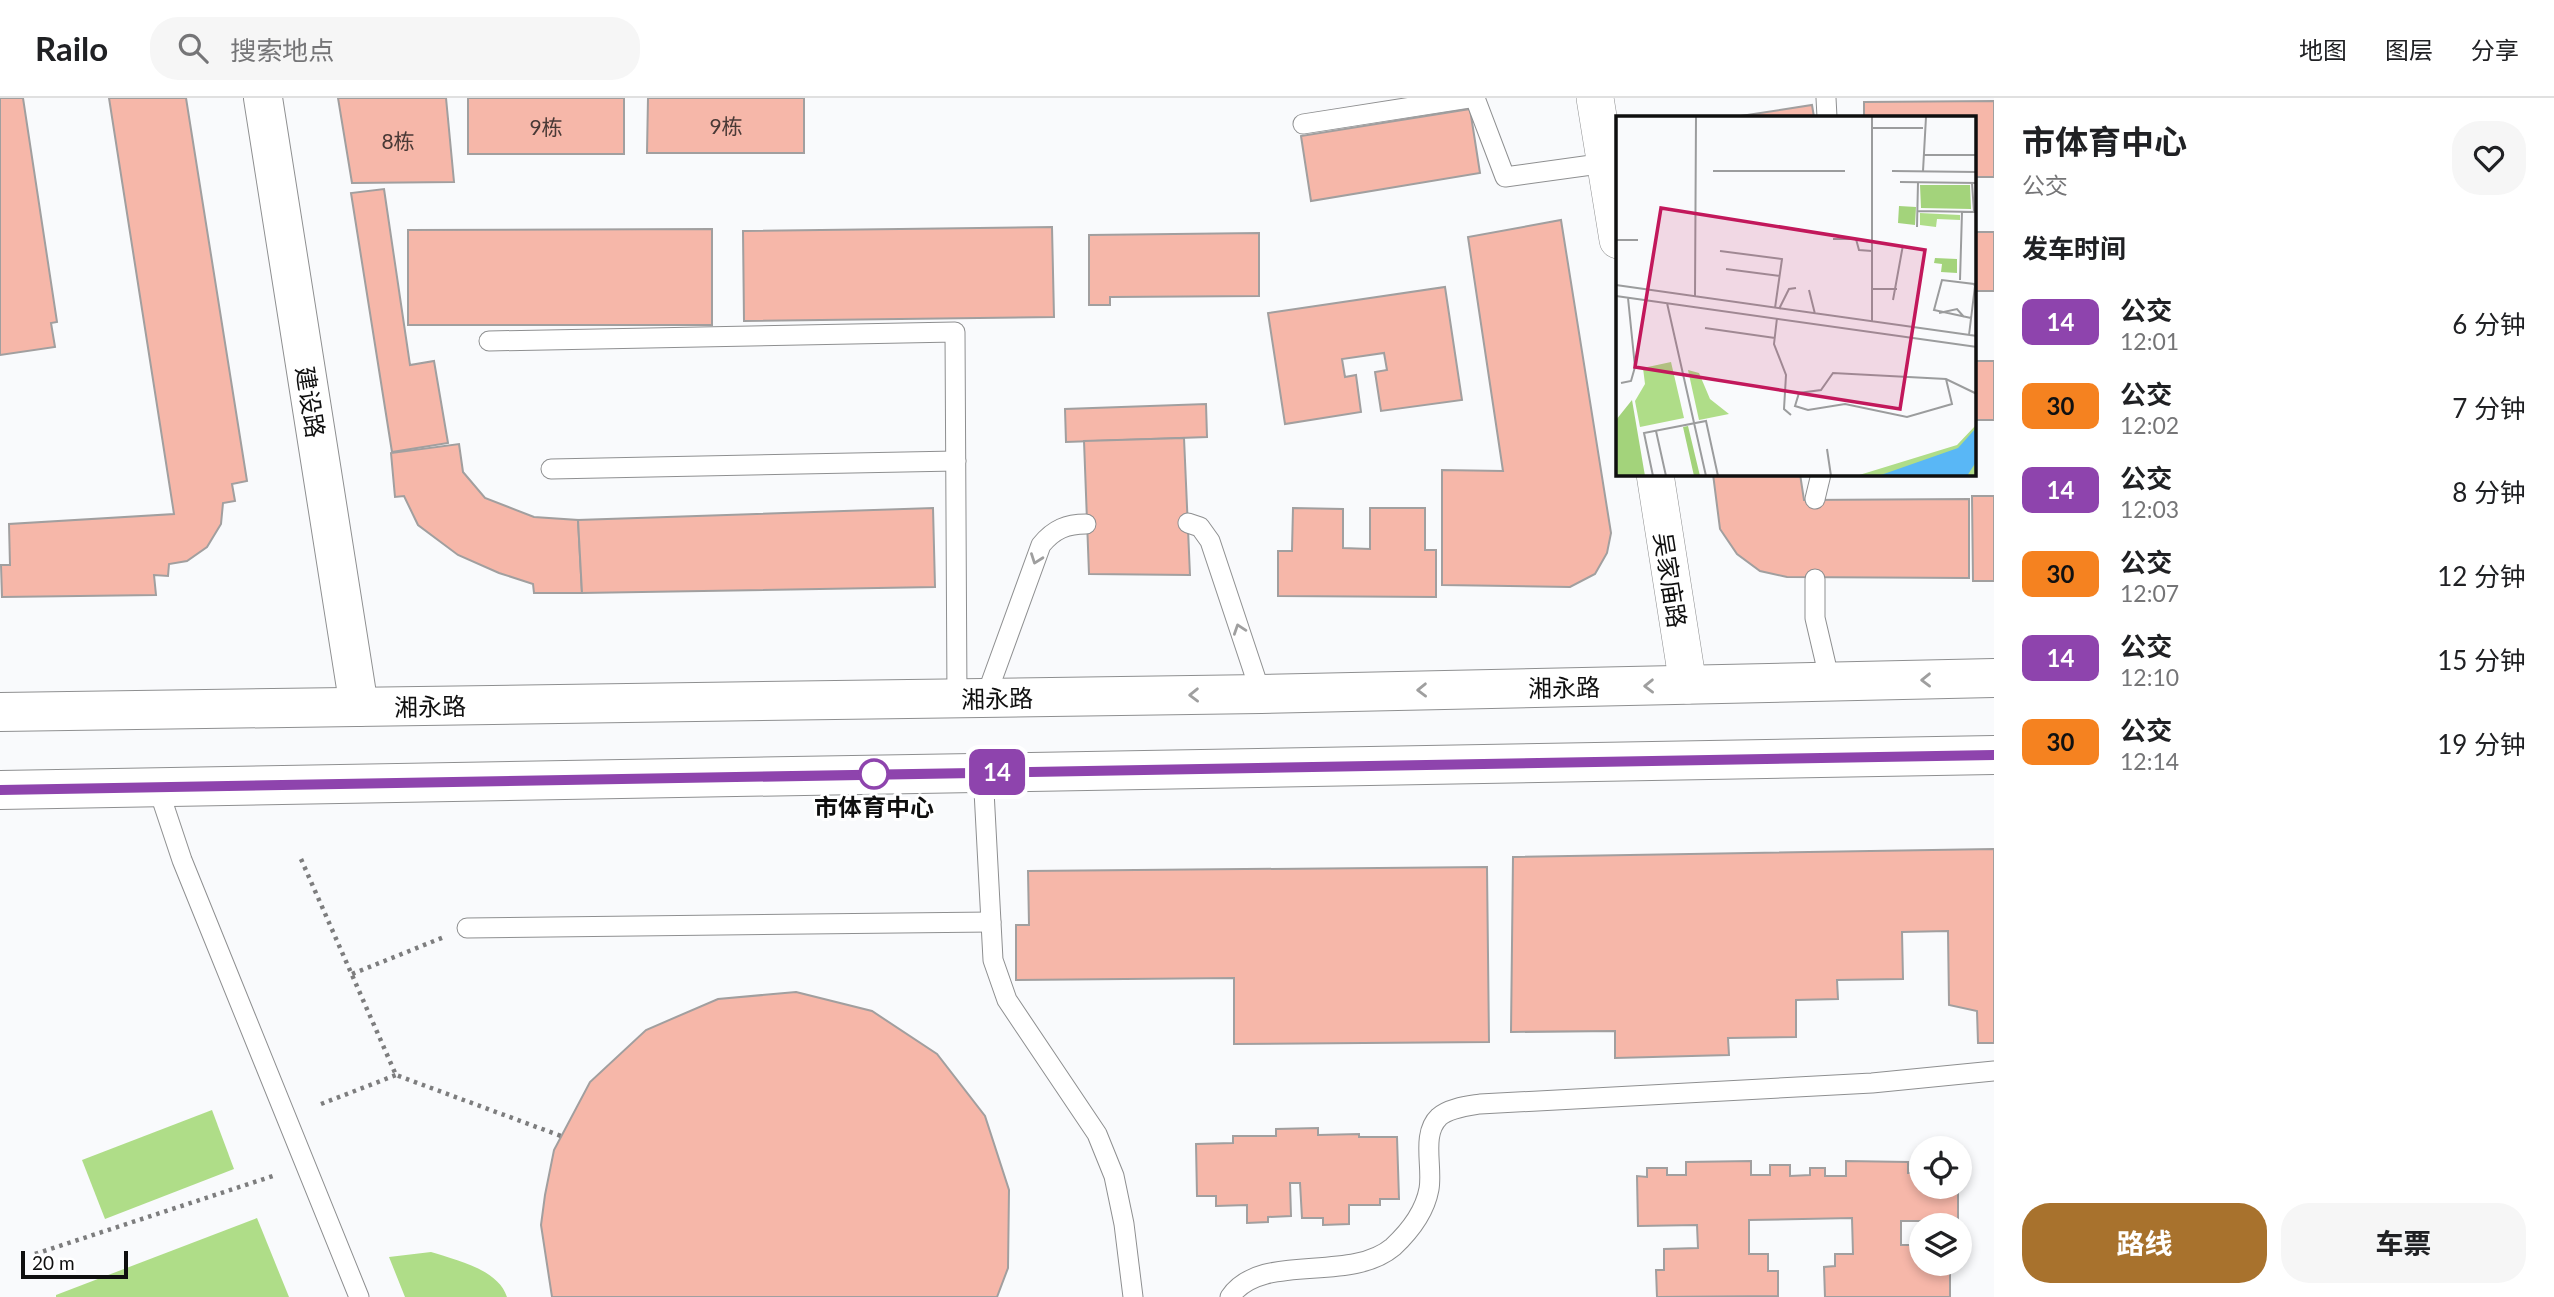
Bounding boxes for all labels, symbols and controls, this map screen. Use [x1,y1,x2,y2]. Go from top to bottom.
search box [150,17,640,80]
text: Railo [35,28,108,68]
icon: search [174,29,212,67]
text: 搜索地点 [230,34,334,66]
text: 地图 [2299,35,2347,64]
text: 图层 [2385,35,2433,64]
text: 分享 [2471,35,2519,64]
house number: 9栋 [709,113,743,138]
house number: 9栋 [529,114,563,139]
inset map [1616,116,1976,476]
text: 市体育中心 [2022,121,2187,161]
button: heart [2452,121,2526,195]
house number: 8栋 [381,128,415,153]
text: 公交 [2022,171,2068,199]
text: 发车时间 [2022,232,2126,264]
text: 公交 [2120,294,2172,326]
text: 14 [2047,307,2074,336]
text: 6 分钟 [2452,308,2526,340]
text: 12:01 [2120,327,2179,355]
street label: 建设路 [291,364,331,440]
text: 公交 [2120,378,2172,410]
text: 30 [2047,391,2074,420]
text: 7 分钟 [2452,392,2526,424]
text: 12:02 [2120,411,2179,439]
text: 公交 [2120,462,2172,494]
text: 14 [2047,475,2074,504]
text: 8 分钟 [2452,476,2526,508]
text: 12:03 [2120,495,2179,523]
street label: 吴家庙路 [1649,530,1693,630]
text: 公交 [2120,546,2172,578]
one-way arrow [1030,553,1044,565]
text: 30 [2047,559,2074,588]
text: 12 分钟 [2437,560,2526,592]
text: 12:07 [2120,579,2179,607]
one-way arrow [1233,624,1247,636]
text: 公交 [2120,630,2172,662]
text: 14 [2047,643,2074,672]
text: 15 分钟 [2437,644,2526,676]
text: 12:10 [2120,663,2179,691]
street label: 湘永路 [1528,672,1600,702]
one-way arrow [1920,672,1931,687]
one-way arrow [1644,678,1655,693]
street label: 湘永路 [961,683,1033,713]
one-way arrow [1416,683,1427,698]
one-way arrow [1189,687,1199,703]
street label: 湘永路 [394,691,466,721]
text: 公交 [2120,714,2172,746]
text: 30 [2047,727,2074,756]
text: 19 分钟 [2437,728,2526,760]
text: 12:14 [2120,747,2179,775]
line badge: 14 [965,749,1028,795]
text: 14 [983,757,1011,786]
marker: 市体育中心 [859,759,889,789]
place label: 市体育中心 [814,792,934,821]
map controls [1909,1136,1972,1276]
button: locate [1909,1136,1972,1199]
button: 路线 [2022,1203,2267,1283]
button: 车票 [2281,1203,2526,1283]
button: layers [1909,1213,1972,1276]
scale bar [21,1248,128,1280]
text: 20 m [32,1251,75,1274]

